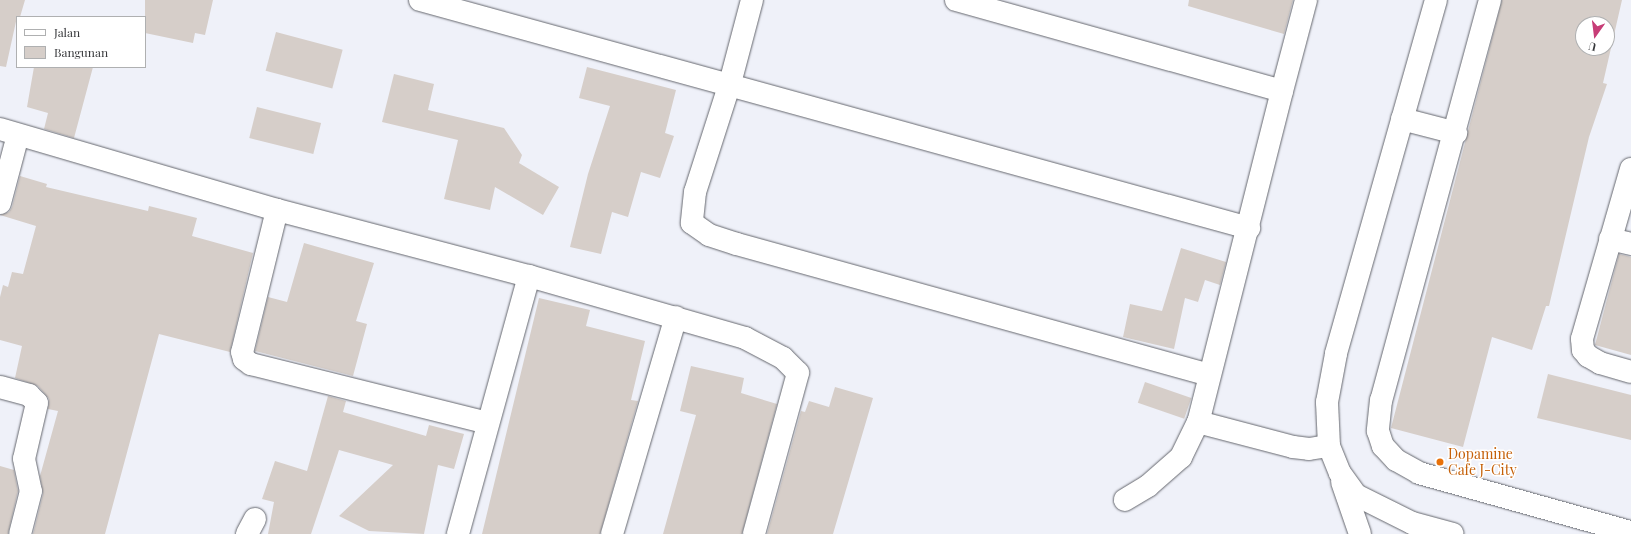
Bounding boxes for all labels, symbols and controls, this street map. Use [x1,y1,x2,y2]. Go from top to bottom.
legend [16,16,146,68]
north arrow [1575,16,1615,56]
text: Jalan [54,24,80,40]
text: U [1587,39,1598,55]
text: Bangunan [54,44,108,60]
place label: Dopamine Cafe J-City [1448,446,1517,478]
marker: Dopamine Cafe J-City [1435,457,1445,467]

